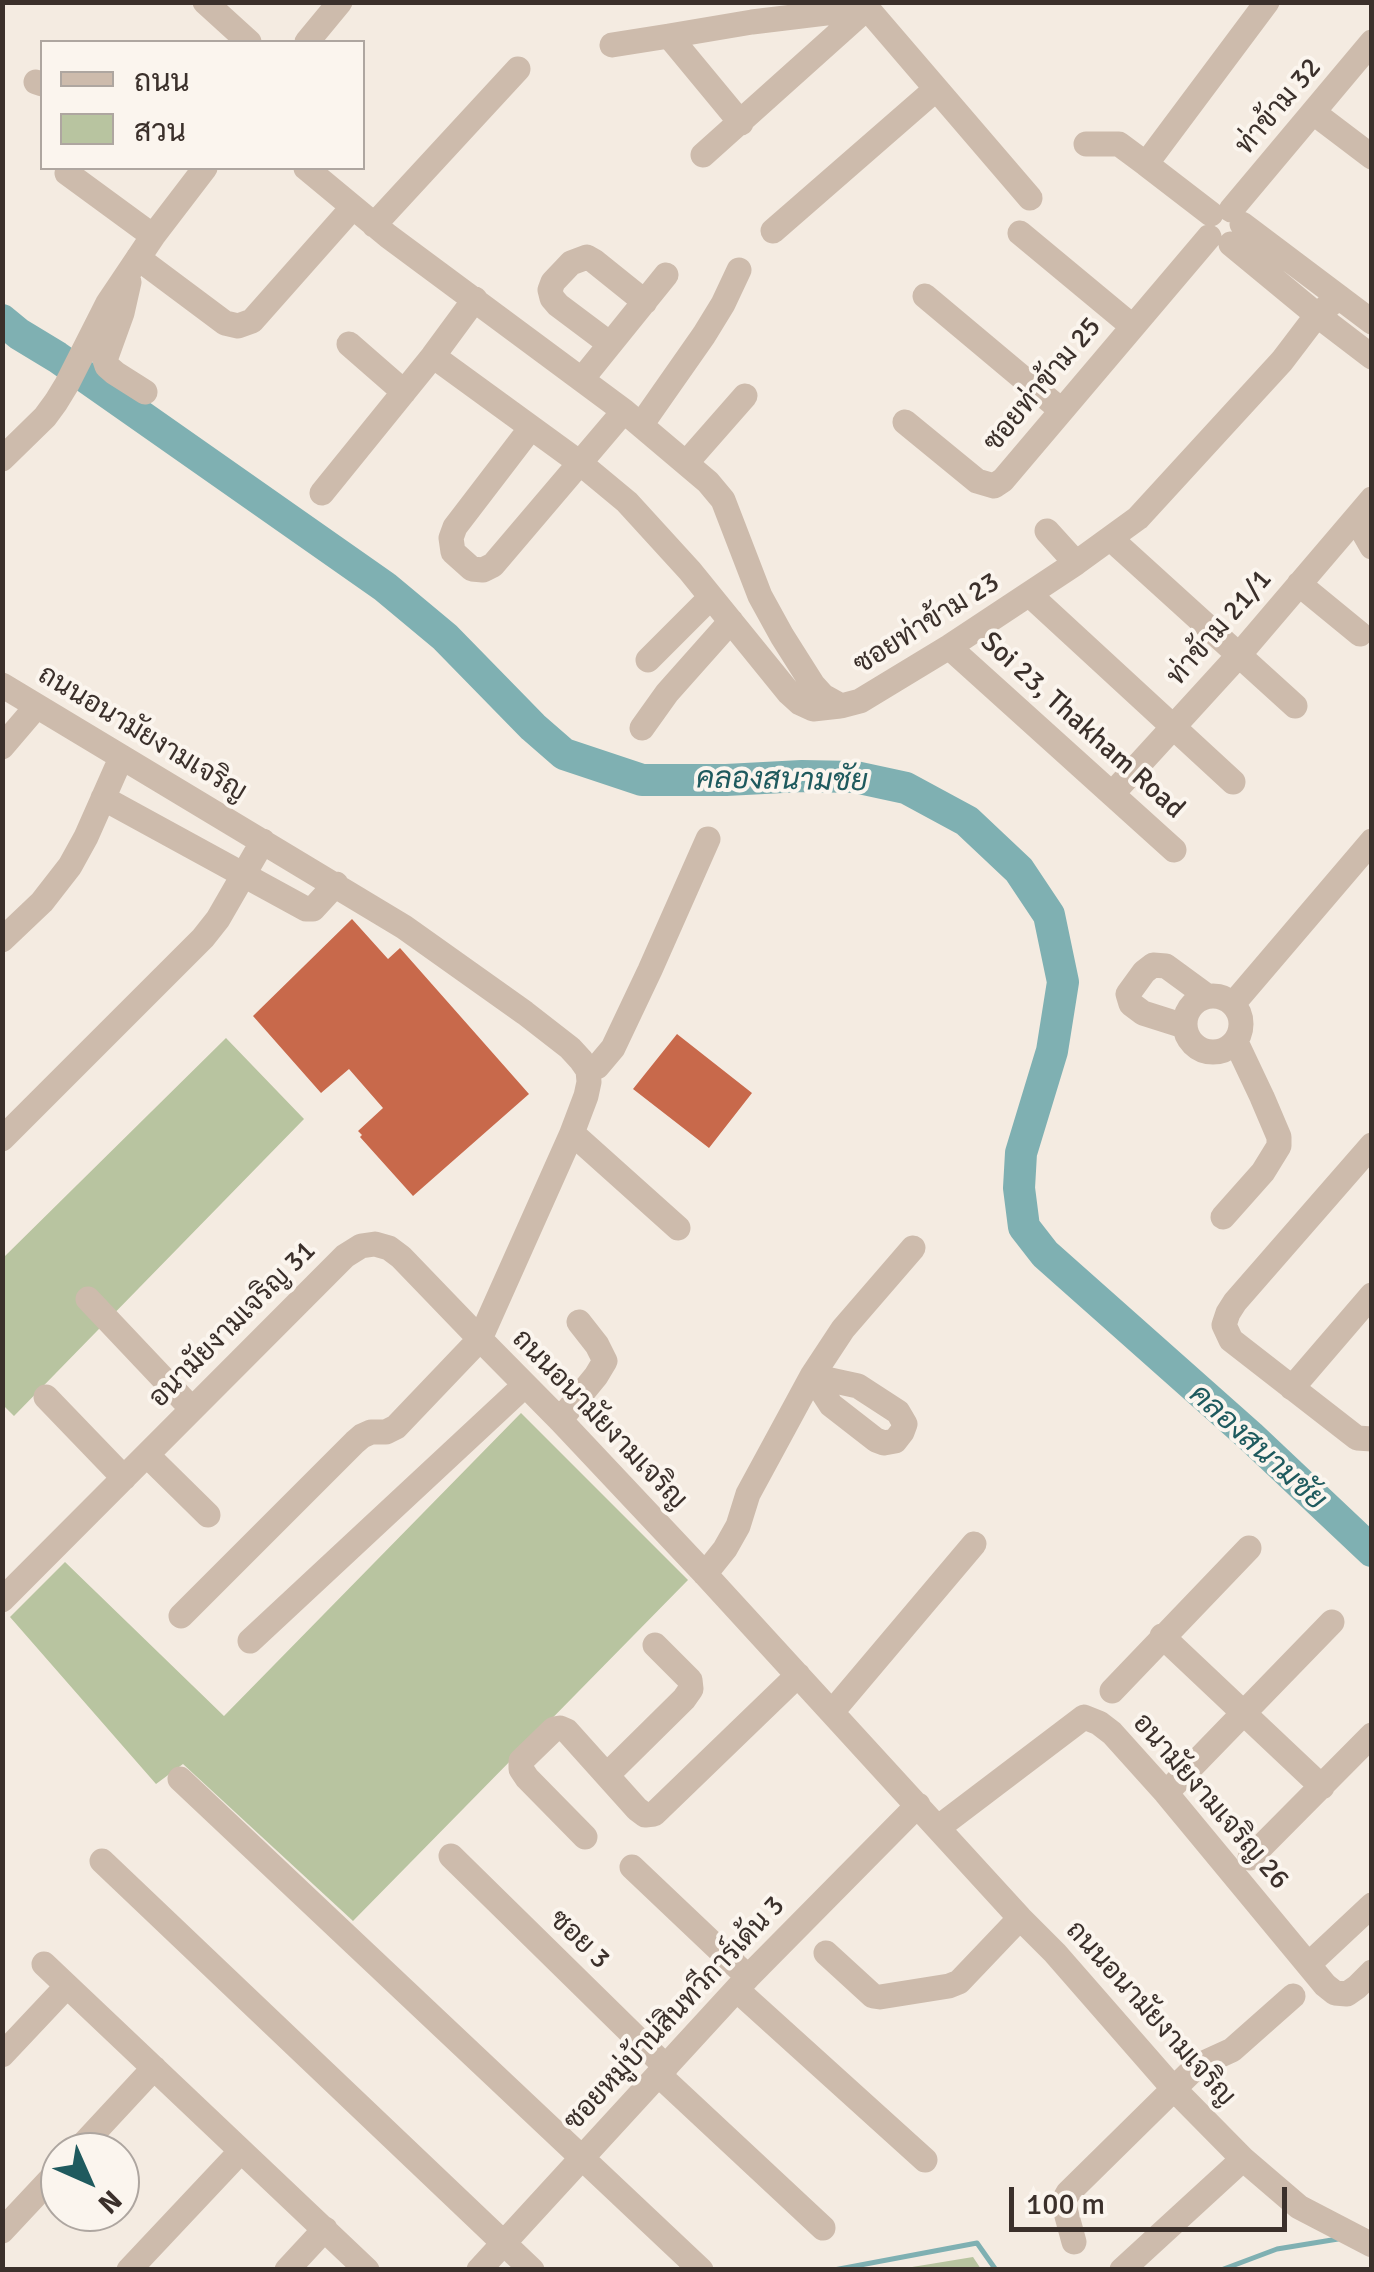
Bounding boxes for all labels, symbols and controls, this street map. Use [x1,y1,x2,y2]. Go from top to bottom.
legend [40,40,365,170]
street label: ท่าข้าม 32 [1229,52,1329,162]
text: ถนน [134,63,190,100]
text: สวน [134,113,186,150]
street label: ซอยท่าข้าม 25 [977,311,1109,459]
street label: ท่าข้าม 21/1 [1161,563,1279,693]
street label: ซอยท่าข้าม 23 [848,566,1006,682]
street label: Soi 23, Thakham Road [973,626,1191,826]
street label: ถนนอนามัยงามเจริญ [32,658,252,810]
water label: คลองสนามชัย [696,762,868,800]
street label: อนามัยงามเจริญ 31 [143,1235,323,1415]
street label: ถนนอนามัยงามเจริญ [504,1323,694,1517]
water label: คลองสนามชัย [1181,1377,1333,1519]
street label: อนามัยงามเจริญ 26 [1125,1707,1295,1897]
street label: ซอยหมู่บ้าน่สินทวีการ์เด้น 3 [557,1890,793,2138]
street label: ซอย 3 [542,1903,616,1977]
street label: ถนนอนามัยงามเจริญ [1058,1915,1242,2113]
north arrow [40,2132,140,2232]
scale bar [1014,2167,1292,2229]
text: N [91,2183,129,2221]
text: 100 m [1026,2186,1105,2223]

